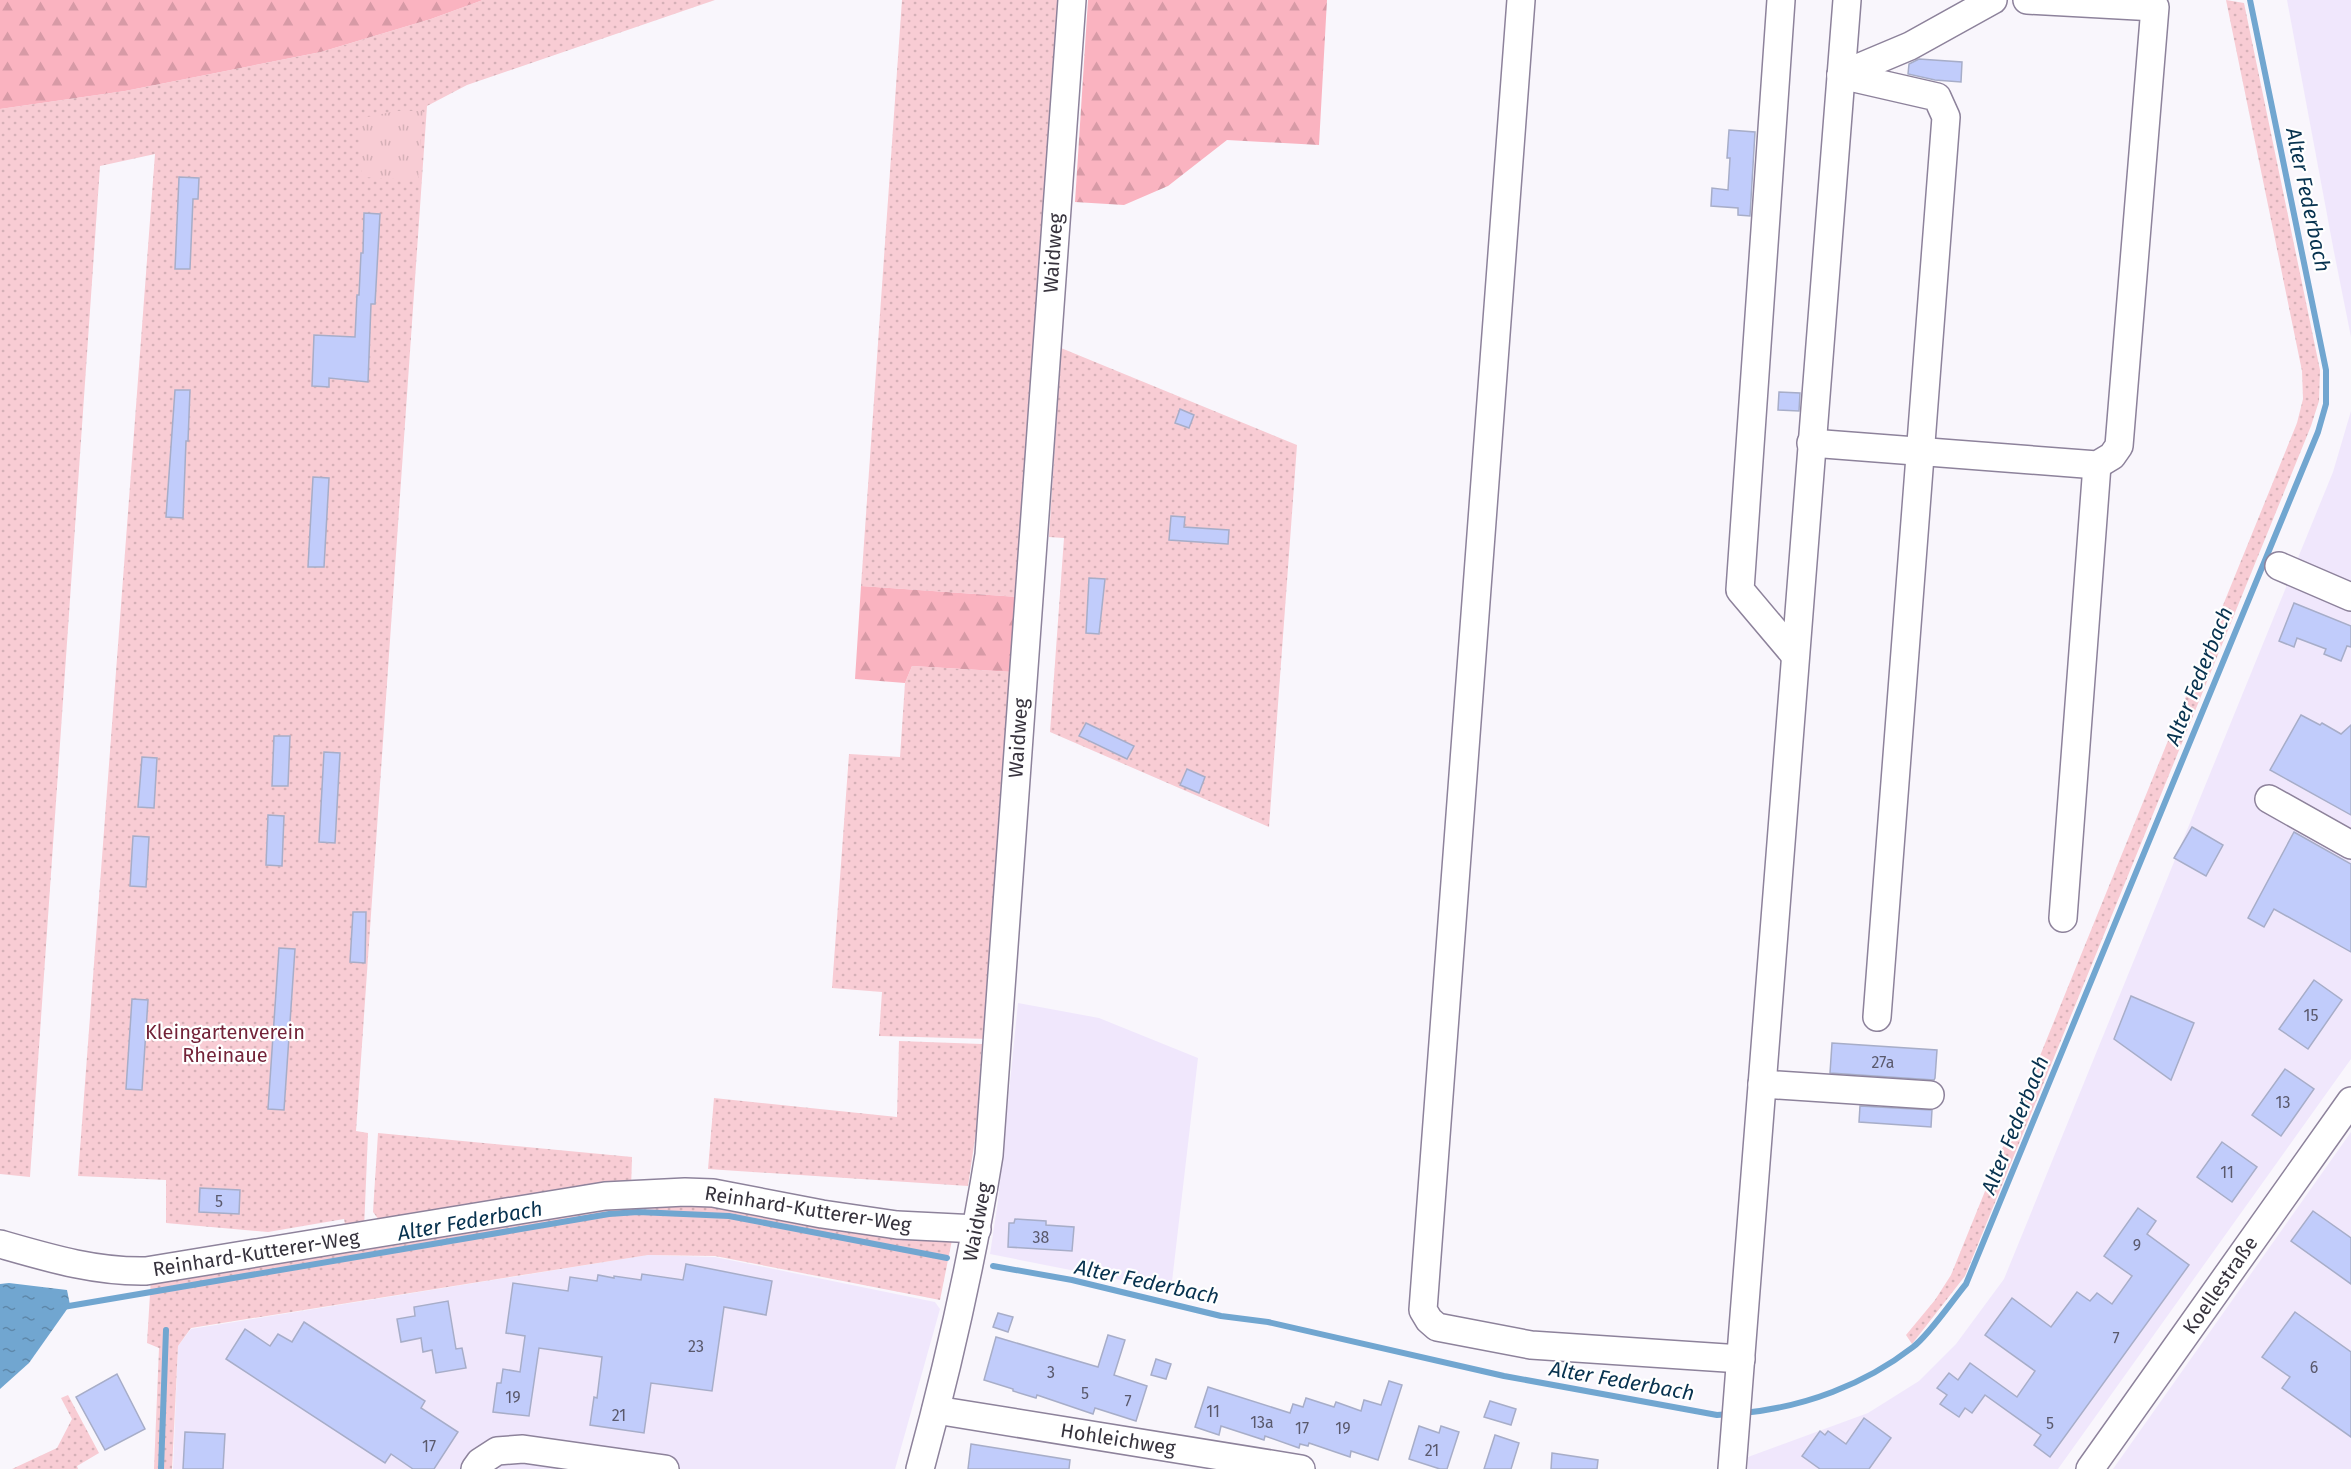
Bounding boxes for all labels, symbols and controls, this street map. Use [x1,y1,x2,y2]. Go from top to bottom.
water label: Alter Federbach [2280,124,2336,275]
street label: Waidweg [1038,212,1068,294]
water label: Alter Federbach [2159,603,2239,750]
street label: Waidweg [1003,697,1033,779]
house number: 15 [2304,1006,2318,1025]
park label: Kleingartenverein Rheinaue [145,1020,305,1067]
water label: Alter Federbach [1975,1052,2055,1199]
house number: 27a [1871,1053,1895,1072]
house number: 13 [2276,1093,2290,1112]
house number: 11 [2220,1163,2234,1182]
street label: Waidweg [958,1180,997,1264]
street label: Reinhard-Kutterer-Weg [703,1181,914,1237]
house number: 5 [215,1192,223,1211]
water label: Alter Federbach [394,1195,545,1247]
street label: Reinhard-Kutterer-Weg [151,1225,362,1281]
house number: 38 [1033,1228,1050,1247]
street label: Koellestraße [2178,1231,2262,1339]
house number: 9 [2133,1236,2141,1255]
water label: Alter Federbach [1071,1254,1222,1310]
house number: 7 [2112,1329,2120,1348]
house number: 23 [688,1337,704,1356]
water label: Alter Federbach [1546,1355,1697,1407]
house number: 6 [2310,1358,2318,1377]
house number: 3 [1047,1363,1055,1382]
house number: 5 [1081,1384,1089,1403]
house number: 19 [505,1388,521,1407]
house number: 7 [1124,1392,1132,1411]
house number: 11 [1206,1402,1220,1421]
house number: 21 [612,1406,626,1425]
house number: 13a [1250,1413,1274,1432]
house number: 5 [2046,1414,2054,1433]
street label: Hohleichweg [1059,1418,1178,1460]
house number: 17 [1295,1419,1309,1438]
house number: 19 [1335,1419,1351,1438]
house number: 17 [422,1437,436,1456]
house number: 21 [1425,1441,1439,1460]

